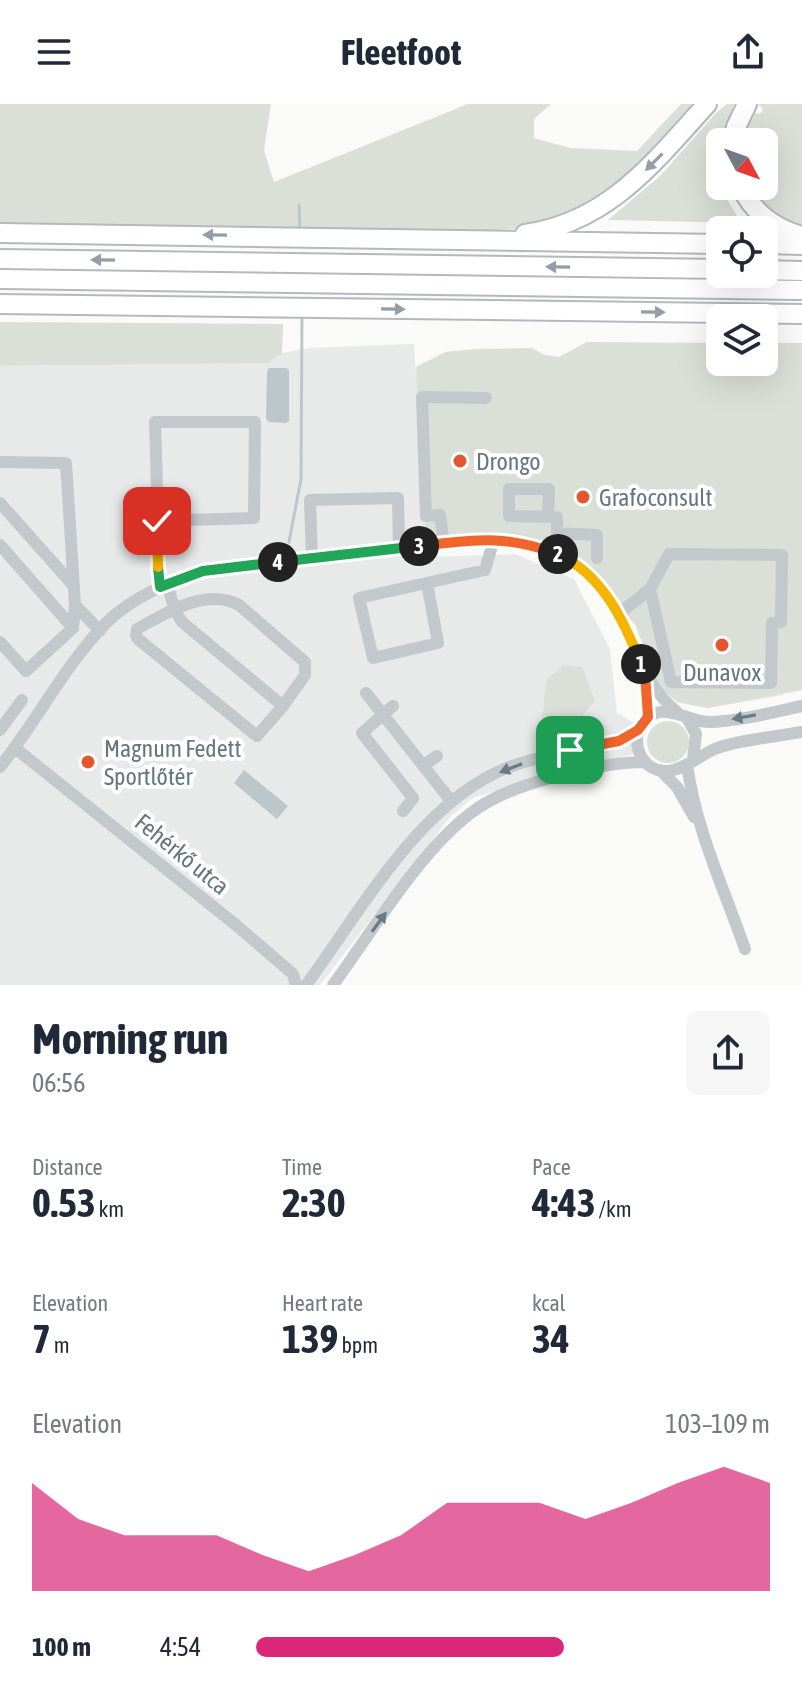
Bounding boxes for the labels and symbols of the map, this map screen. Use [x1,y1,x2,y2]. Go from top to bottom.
north arrow [706,128,778,200]
one-way arrow [646,152,664,171]
one-way arrow [202,229,227,241]
one-way arrow [90,254,115,266]
one-way arrow [545,261,570,273]
one-way arrow [381,303,406,315]
one-way arrow [641,306,666,318]
place label: Drongo [476,448,541,475]
marker: Drongo [451,452,469,470]
place label: Grafoconsult [599,484,713,511]
pin [123,487,191,555]
marker: Grafoconsult [574,488,592,506]
pin: 3 [399,526,439,566]
pin: 2 [538,534,578,574]
pin: 4 [258,542,298,582]
marker: Dunavox [713,636,731,654]
pin: 1 [621,644,661,684]
place label: Dunavox [683,659,761,686]
one-way arrow [732,711,757,723]
pin [536,716,604,784]
place label: Magnum Fedett Sportlőtér [104,735,242,790]
marker: Magnum Fedett Sportlőtér [79,753,97,771]
one-way arrow [499,762,523,775]
street label: Fehérkő utca [130,808,234,900]
one-way arrow [370,911,386,932]

